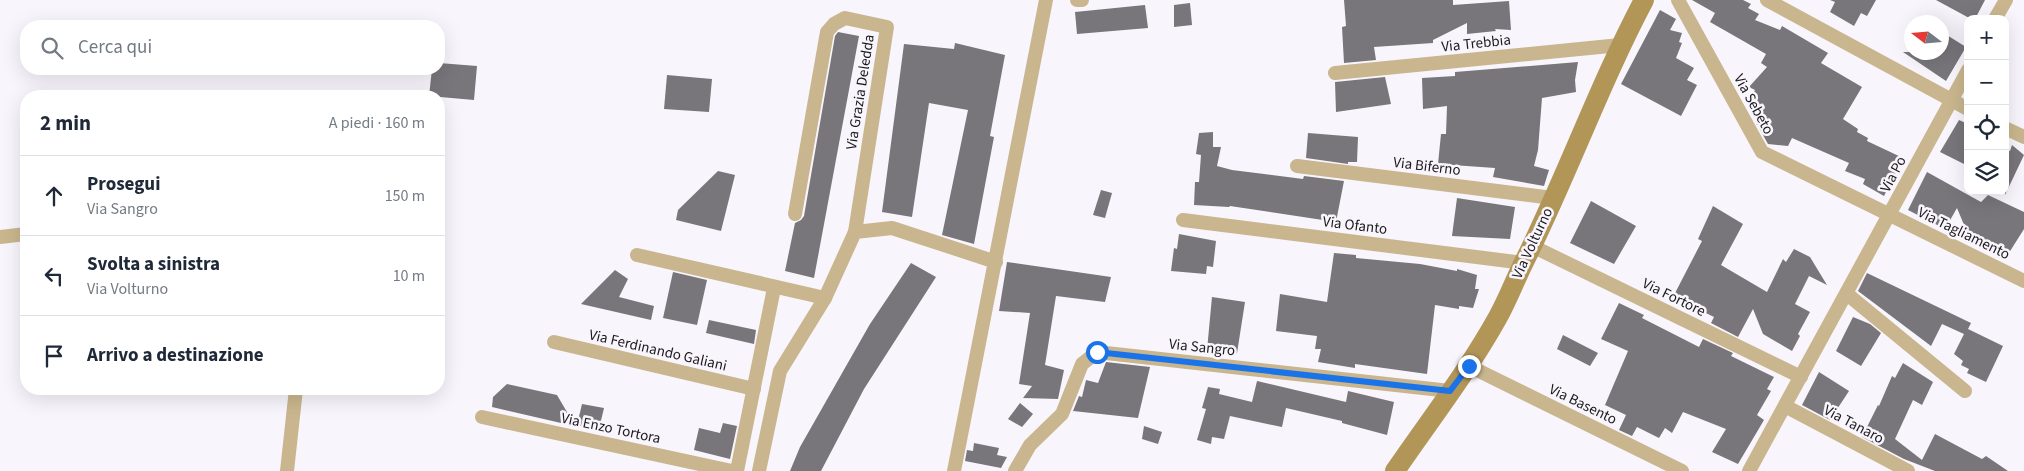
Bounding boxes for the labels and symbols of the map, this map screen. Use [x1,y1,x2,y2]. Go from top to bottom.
north arrow [1904,15,1949,60]
street label: Via Trebbia [1440,29,1512,58]
street label: Via Grazia Deledda [841,33,880,151]
street label: Via Sebeto [1728,70,1779,138]
street label: Via Biferno [1392,152,1462,181]
street label: Via Po [1875,152,1912,196]
street label: Via Tagliamento [1914,202,2013,265]
street label: Via Volturno [1507,204,1558,282]
street label: Via Ofanto [1322,211,1388,240]
street label: Via Fortore [1639,273,1709,322]
street label: Via Ferdinando Galiani [587,324,729,377]
street label: Via Sangro [1168,334,1236,361]
route start [1086,341,1109,364]
route end [1458,355,1481,378]
street label: Via Basento [1545,379,1620,430]
street label: Via Tanaro [1820,400,1888,449]
street label: Via Enzo Tortora [559,408,663,449]

